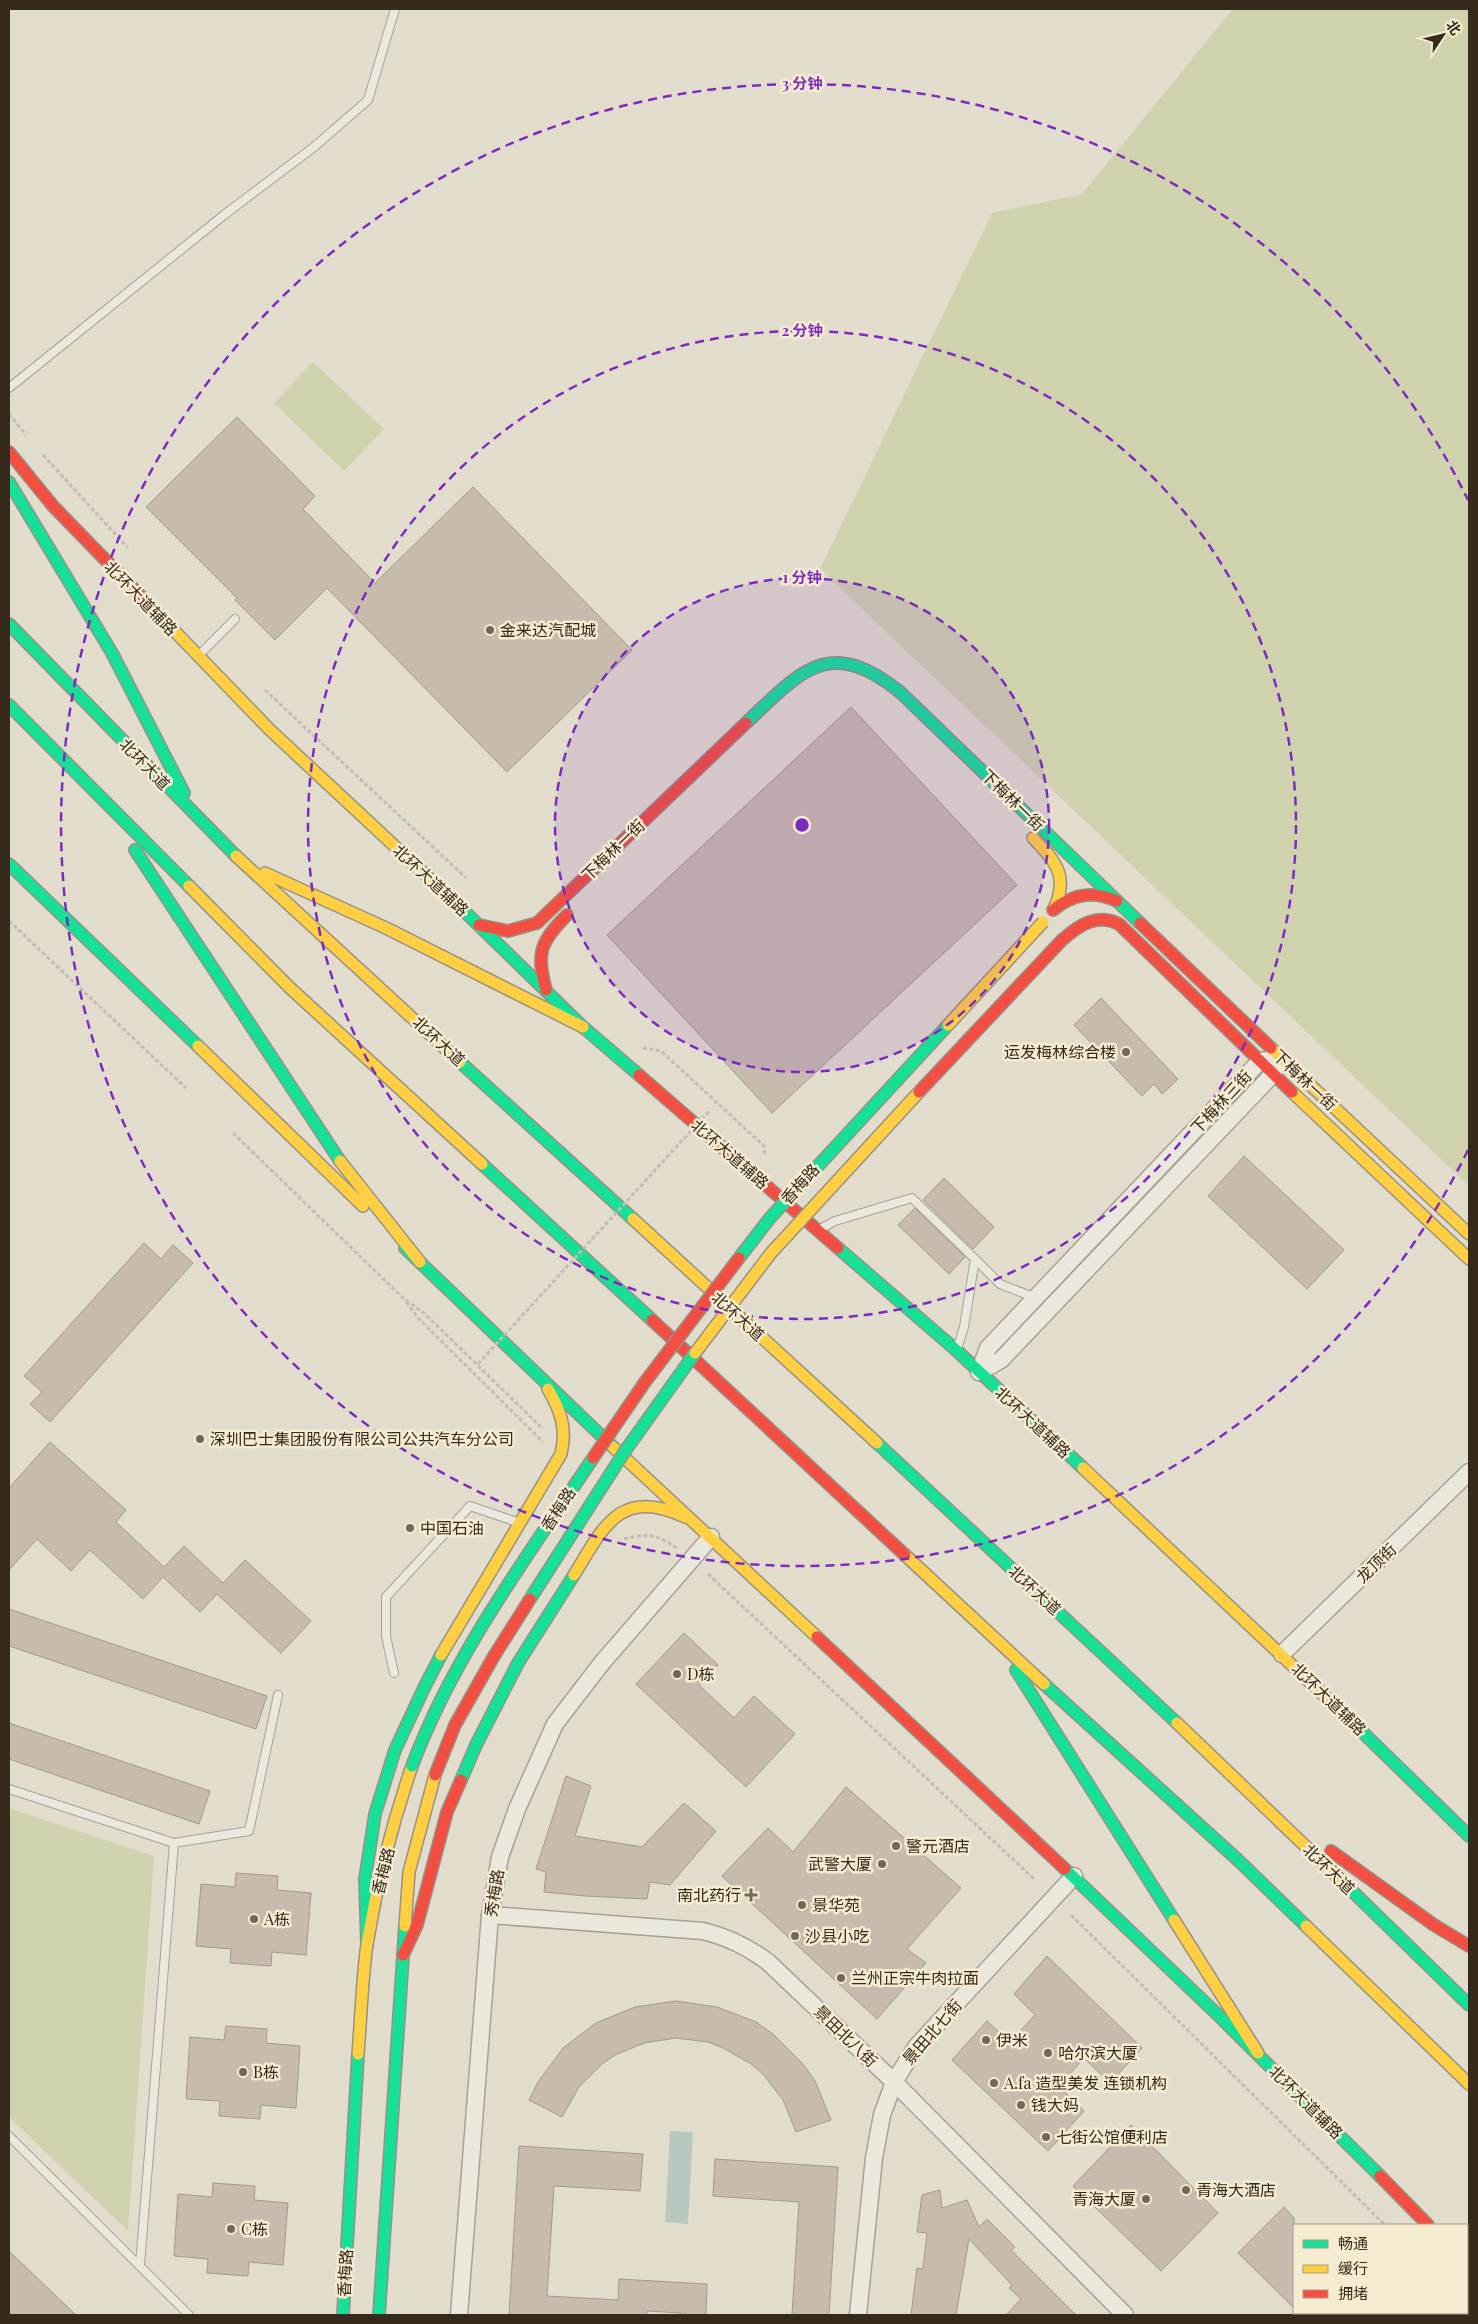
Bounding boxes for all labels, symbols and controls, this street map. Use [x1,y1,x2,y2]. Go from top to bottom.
north arrow [1418,10,1468,60]
text: 北 [1442,16,1466,38]
text: 3 分钟 [782,73,822,93]
text: 2 分钟 [781,320,823,340]
street label: 北环大道辅路 [100,556,182,639]
text: 1 分钟 [782,567,822,587]
place label: 金来达汽配城 [500,619,596,640]
marker: 金来达汽配城 [484,624,496,636]
street label: 北环大道 [116,733,175,794]
street label: 下梅林一街 [977,764,1049,835]
street label: 下梅林一街 [577,814,649,885]
centre of rings [793,816,811,834]
street label: 北环大道辅路 [389,839,474,920]
street label: 北环大道 [409,1011,470,1070]
place label: 运发梅林综合楼 [1004,1041,1116,1062]
street label: 下梅林一街 [1269,1045,1342,1115]
marker: 运发梅林综合楼 [1120,1046,1132,1058]
street label: 下梅林三街 [1186,1065,1256,1138]
street label: 北环大道辅路 [687,1114,773,1193]
street label: 香梅路 [776,1159,823,1209]
street label: 北环大道 [708,1286,769,1345]
street label: 北环大道辅路 [991,1381,1076,1462]
place label: 深圳巴士集团股份有限公司公共汽车分公司 [210,1428,514,1449]
marker: 深圳巴士集团股份有限公司公共汽车分公司 [194,1433,206,1445]
street label: 香梅路 [536,1483,579,1535]
place label: 中国石油 [420,1517,484,1538]
marker: 中国石油 [404,1522,416,1534]
street label: 龙顶街 [1351,1538,1400,1587]
street label: 北环大道 [1005,1560,1066,1619]
street label: 北环大道辅路 [1288,1658,1371,1740]
place label: D栋 [687,1663,715,1684]
marker: D栋 [671,1668,683,1680]
place label: 警元酒店 [906,1835,970,1856]
street label: 北环大道 [1299,1839,1360,1898]
marker: 警元酒店 [890,1840,902,1852]
street label: 香梅路 [367,1845,399,1897]
place label: 武警大厦 [808,1853,872,1874]
marker: 武警大厦 [876,1858,888,1870]
street label: 秀梅路 [479,1868,508,1918]
place label: 南北药行 [677,1884,741,1905]
marker: 南北药行 [745,1889,757,1901]
place label: 景华苑 [812,1894,860,1915]
marker: 景华苑 [796,1899,808,1911]
place label: A栋 [263,1908,290,1929]
marker: A栋 [248,1913,260,1925]
place label: 沙县小吃 [805,1925,869,1946]
marker: 沙县小吃 [789,1930,801,1942]
place label: 兰州正宗牛肉拉面 [851,1967,979,1988]
marker: 兰州正宗牛肉拉面 [835,1972,847,1984]
street label: 景田北七街 [897,1995,966,2069]
street label: 景田北八街 [810,2000,882,2071]
place label: 伊米 [996,2029,1028,2050]
marker: 伊米 [980,2034,992,2046]
place label: 哈尔滨大厦 [1058,2042,1138,2063]
marker: 哈尔滨大厦 [1042,2047,1054,2059]
street label: 北环大道辅路 [1265,2060,1348,2143]
place label: B栋 [253,2061,279,2082]
marker: B栋 [237,2066,249,2078]
place label: A.fa 造型美发 连锁机构 [1003,2072,1167,2093]
marker: A.fa 造型美发 连锁机构 [988,2077,1000,2089]
place label: 钱大妈 [1031,2094,1079,2115]
marker: 钱大妈 [1015,2099,1027,2111]
place label: 七街公馆便利店 [1056,2126,1168,2147]
marker: 七街公馆便利店 [1040,2131,1052,2143]
place label: 青海大酒店 [1196,2179,1276,2200]
marker: 青海大酒店 [1180,2184,1192,2196]
place label: 青海大厦 [1072,2188,1136,2209]
marker: 青海大厦 [1140,2193,1152,2205]
place label: C栋 [241,2218,268,2239]
marker: C栋 [225,2223,237,2235]
legend [1293,2224,1468,2314]
text: 畅通 [1338,2233,1368,2253]
street label: 香梅路 [333,2248,356,2297]
text: 缓行 [1338,2258,1368,2278]
text: 拥堵 [1338,2283,1368,2303]

